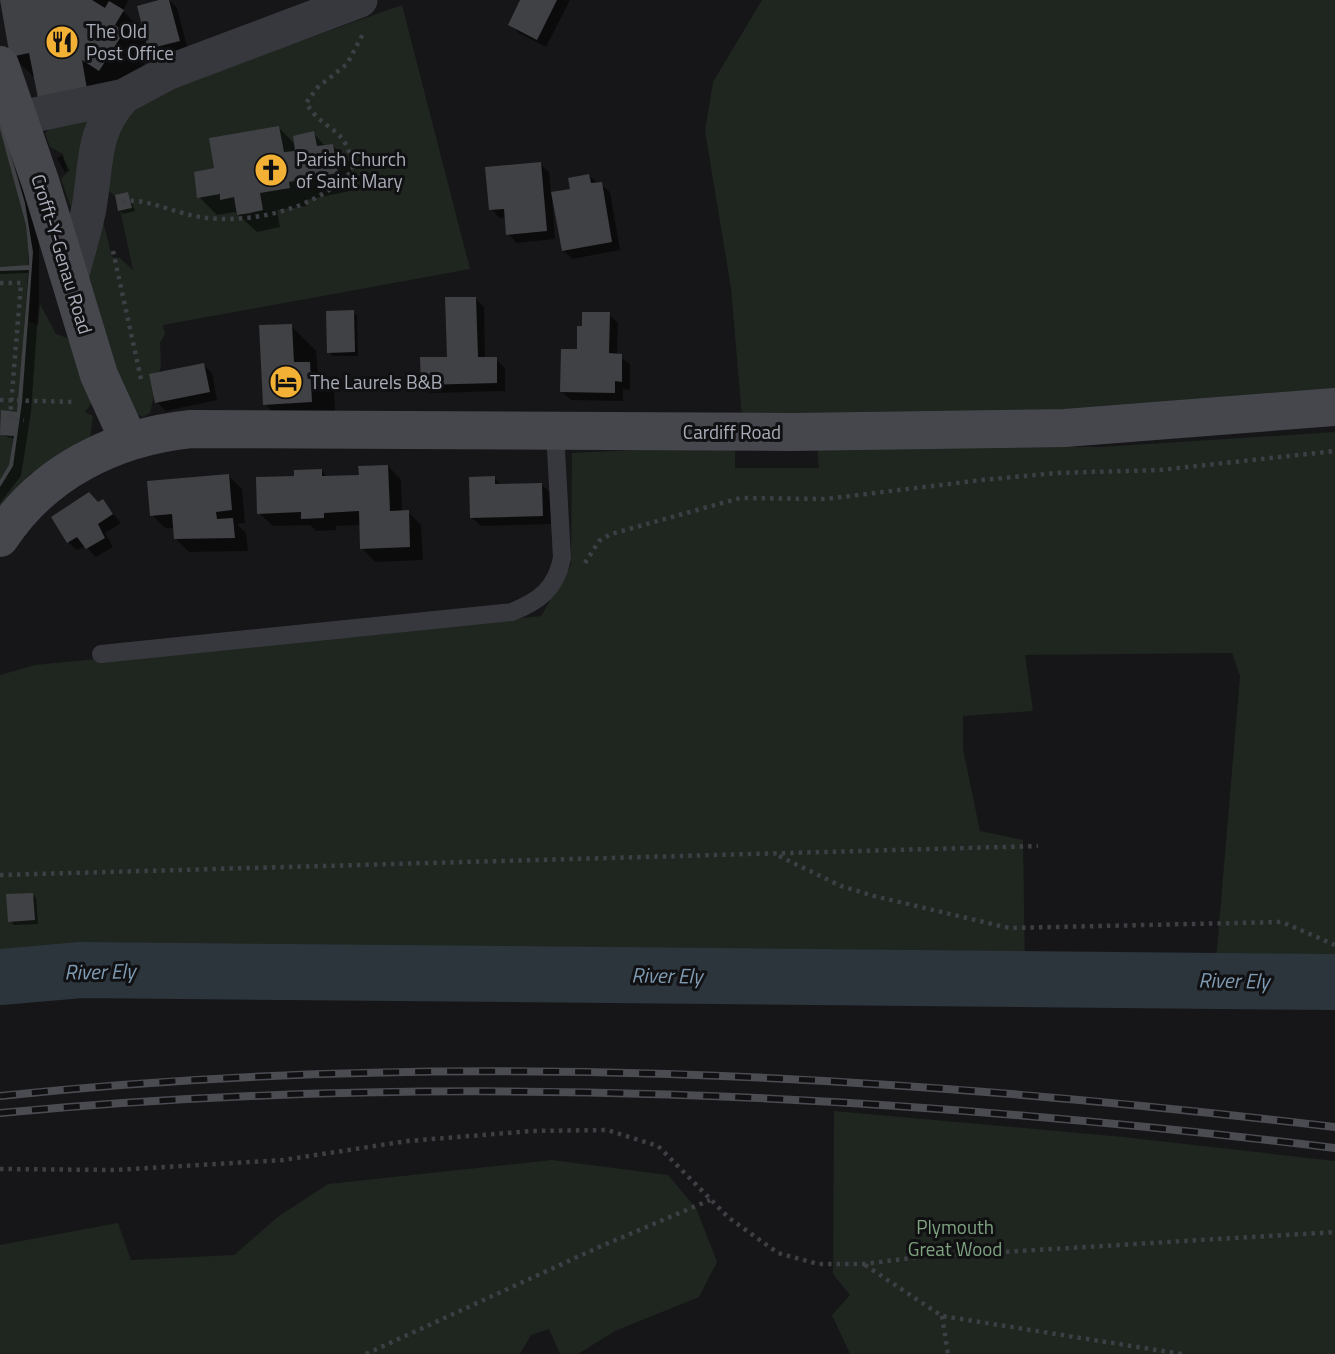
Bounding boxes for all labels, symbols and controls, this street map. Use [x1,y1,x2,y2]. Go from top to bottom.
place label: The Old Post Office [86,16,174,67]
restaurant icon: The Old Post Office [43,23,81,61]
place label: Parish Church of Saint Mary [296,144,406,195]
church icon: Parish Church of Saint Mary [252,151,290,189]
street label: Crofft-Y-Genau Road [24,170,101,338]
hotel icon: The Laurels B&B [267,363,305,401]
place label: The Laurels B&B [310,367,443,396]
street label: Cardiff Road [683,417,781,446]
water label: River Ely [64,954,138,988]
water label: River Ely [631,958,705,992]
water label: River Ely [1198,963,1272,997]
park label: Plymouth Great Wood [908,1212,1002,1263]

